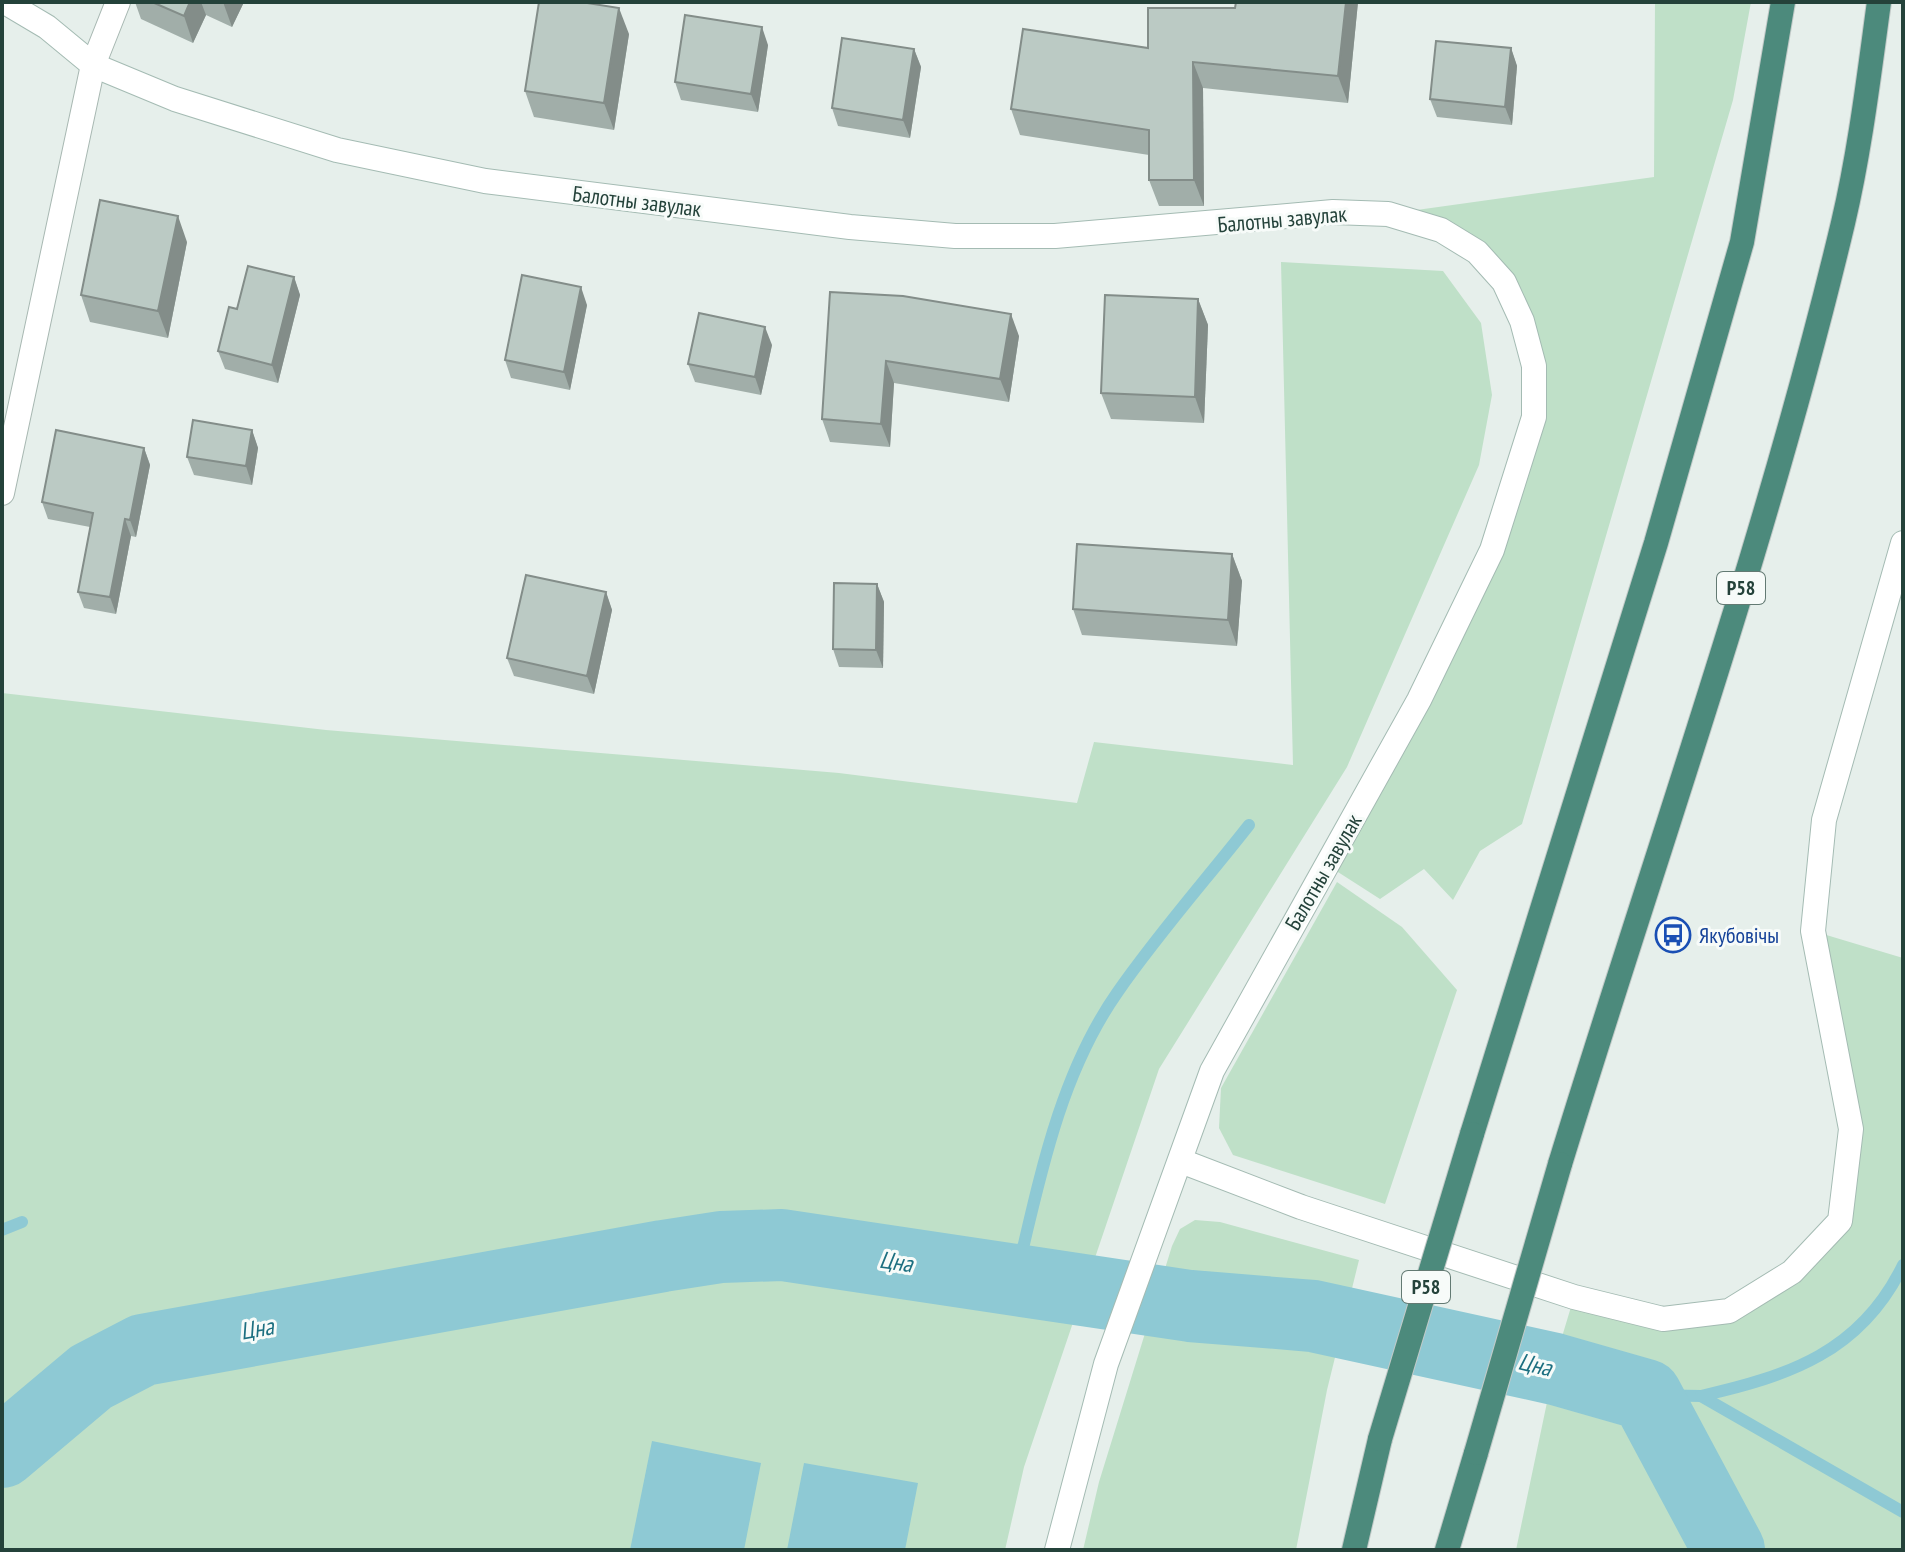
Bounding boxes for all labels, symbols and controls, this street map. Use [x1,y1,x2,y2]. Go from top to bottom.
street label: Балотны завулак [571,179,703,223]
street label: Балотны завулак [1216,199,1348,239]
road number: Р58 [1717,572,1765,604]
street label: Балотны завулак [1278,808,1368,935]
bus stop icon: Якубовічы [1654,916,1692,954]
place label: Якубовічы [1699,921,1779,949]
water label: Цна [877,1244,916,1279]
road number: Р58 [1402,1271,1450,1303]
water label: Цна [238,1310,277,1347]
water label: Цна [1515,1346,1556,1384]

